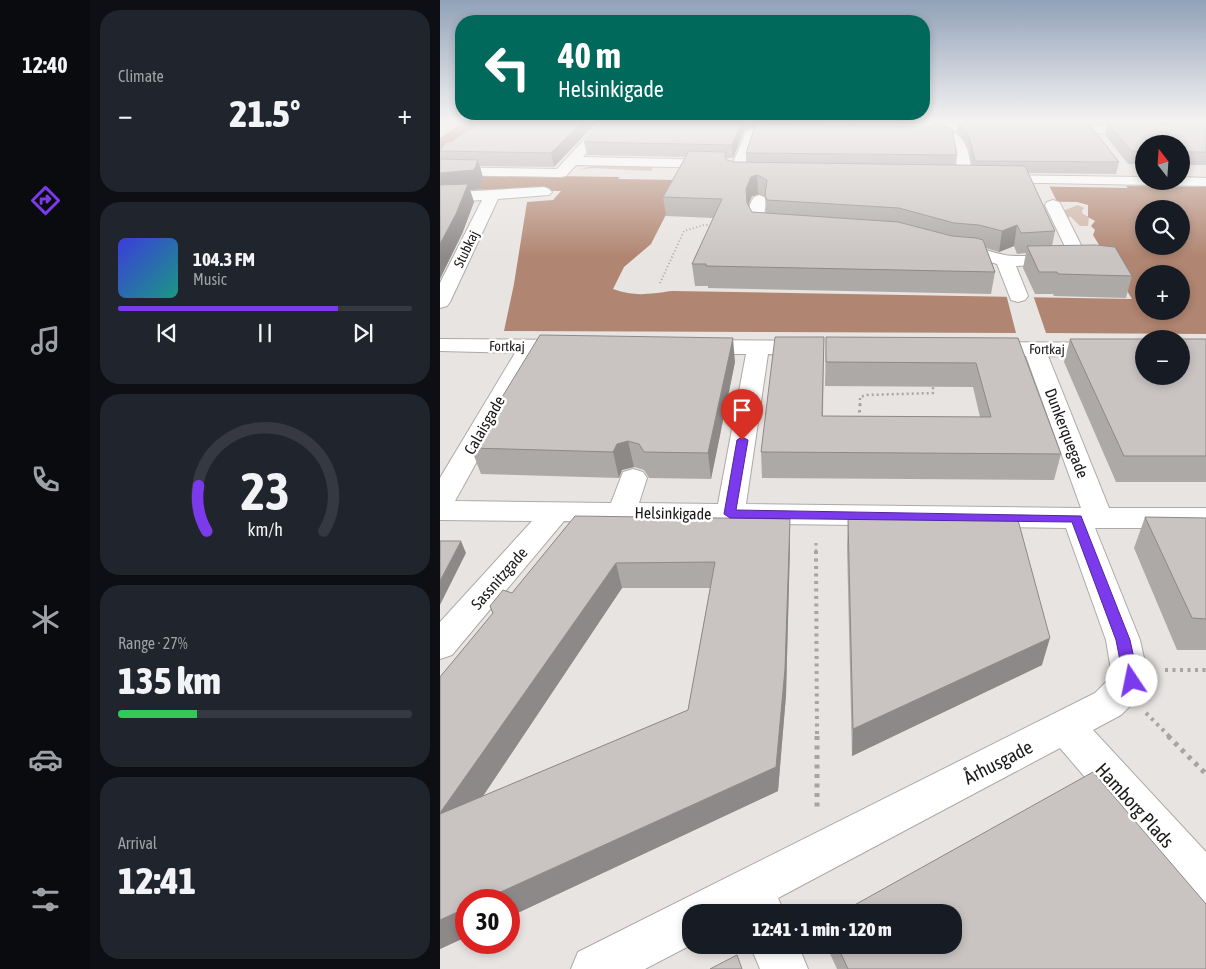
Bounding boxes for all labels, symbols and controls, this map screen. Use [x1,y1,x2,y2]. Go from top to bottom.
icon: left [475,35,540,100]
text: 40 m [558,35,621,75]
text: 12:40 [22,52,68,78]
text: Climate [118,67,164,85]
text: Helsinkigade [558,76,664,102]
text: 21.5° [230,92,300,135]
text: − [118,98,133,130]
text: + [397,98,412,130]
north arrow [1135,135,1190,190]
map controls [1135,135,1190,385]
icon: directions [28,183,63,218]
button: search [1135,200,1190,255]
street label: Stubkaj [450,228,482,270]
text: 104.3 FM [193,248,255,270]
button: + [1135,265,1190,320]
text: Music [193,270,227,288]
icon: previous [153,319,181,347]
icon: pause [251,319,279,347]
icon: next [349,319,377,347]
icon: music [28,323,63,358]
button: − [1135,330,1190,385]
street label: Fortkaj [489,338,525,354]
street label: Fortkaj [1029,341,1065,357]
street label: Dunkerquegade [1041,386,1092,481]
pin [721,389,763,440]
street label: Calaisgade [460,393,509,458]
icon: arrive [728,396,756,424]
text: 23 [241,461,289,521]
icon: phone [28,462,63,497]
street label: Helsinkigade [634,503,712,524]
text: km/h [247,519,283,540]
street label: Sassnitzgade [467,543,532,613]
icon: climate [28,602,63,637]
text: Range · 27% [118,634,188,652]
position arrow [1105,654,1157,706]
text: 135 km [118,659,221,702]
street label: Århusgade [960,735,1036,789]
icon: car [28,742,63,777]
street label: Hamborg Plads [1091,758,1179,852]
text: Arrival [118,834,157,852]
text: 12:41 [118,859,196,902]
icon: filters [28,882,63,917]
speed limit sign: 30 [455,889,520,954]
text: 12:41 · 1 min · 120 m [752,918,892,940]

